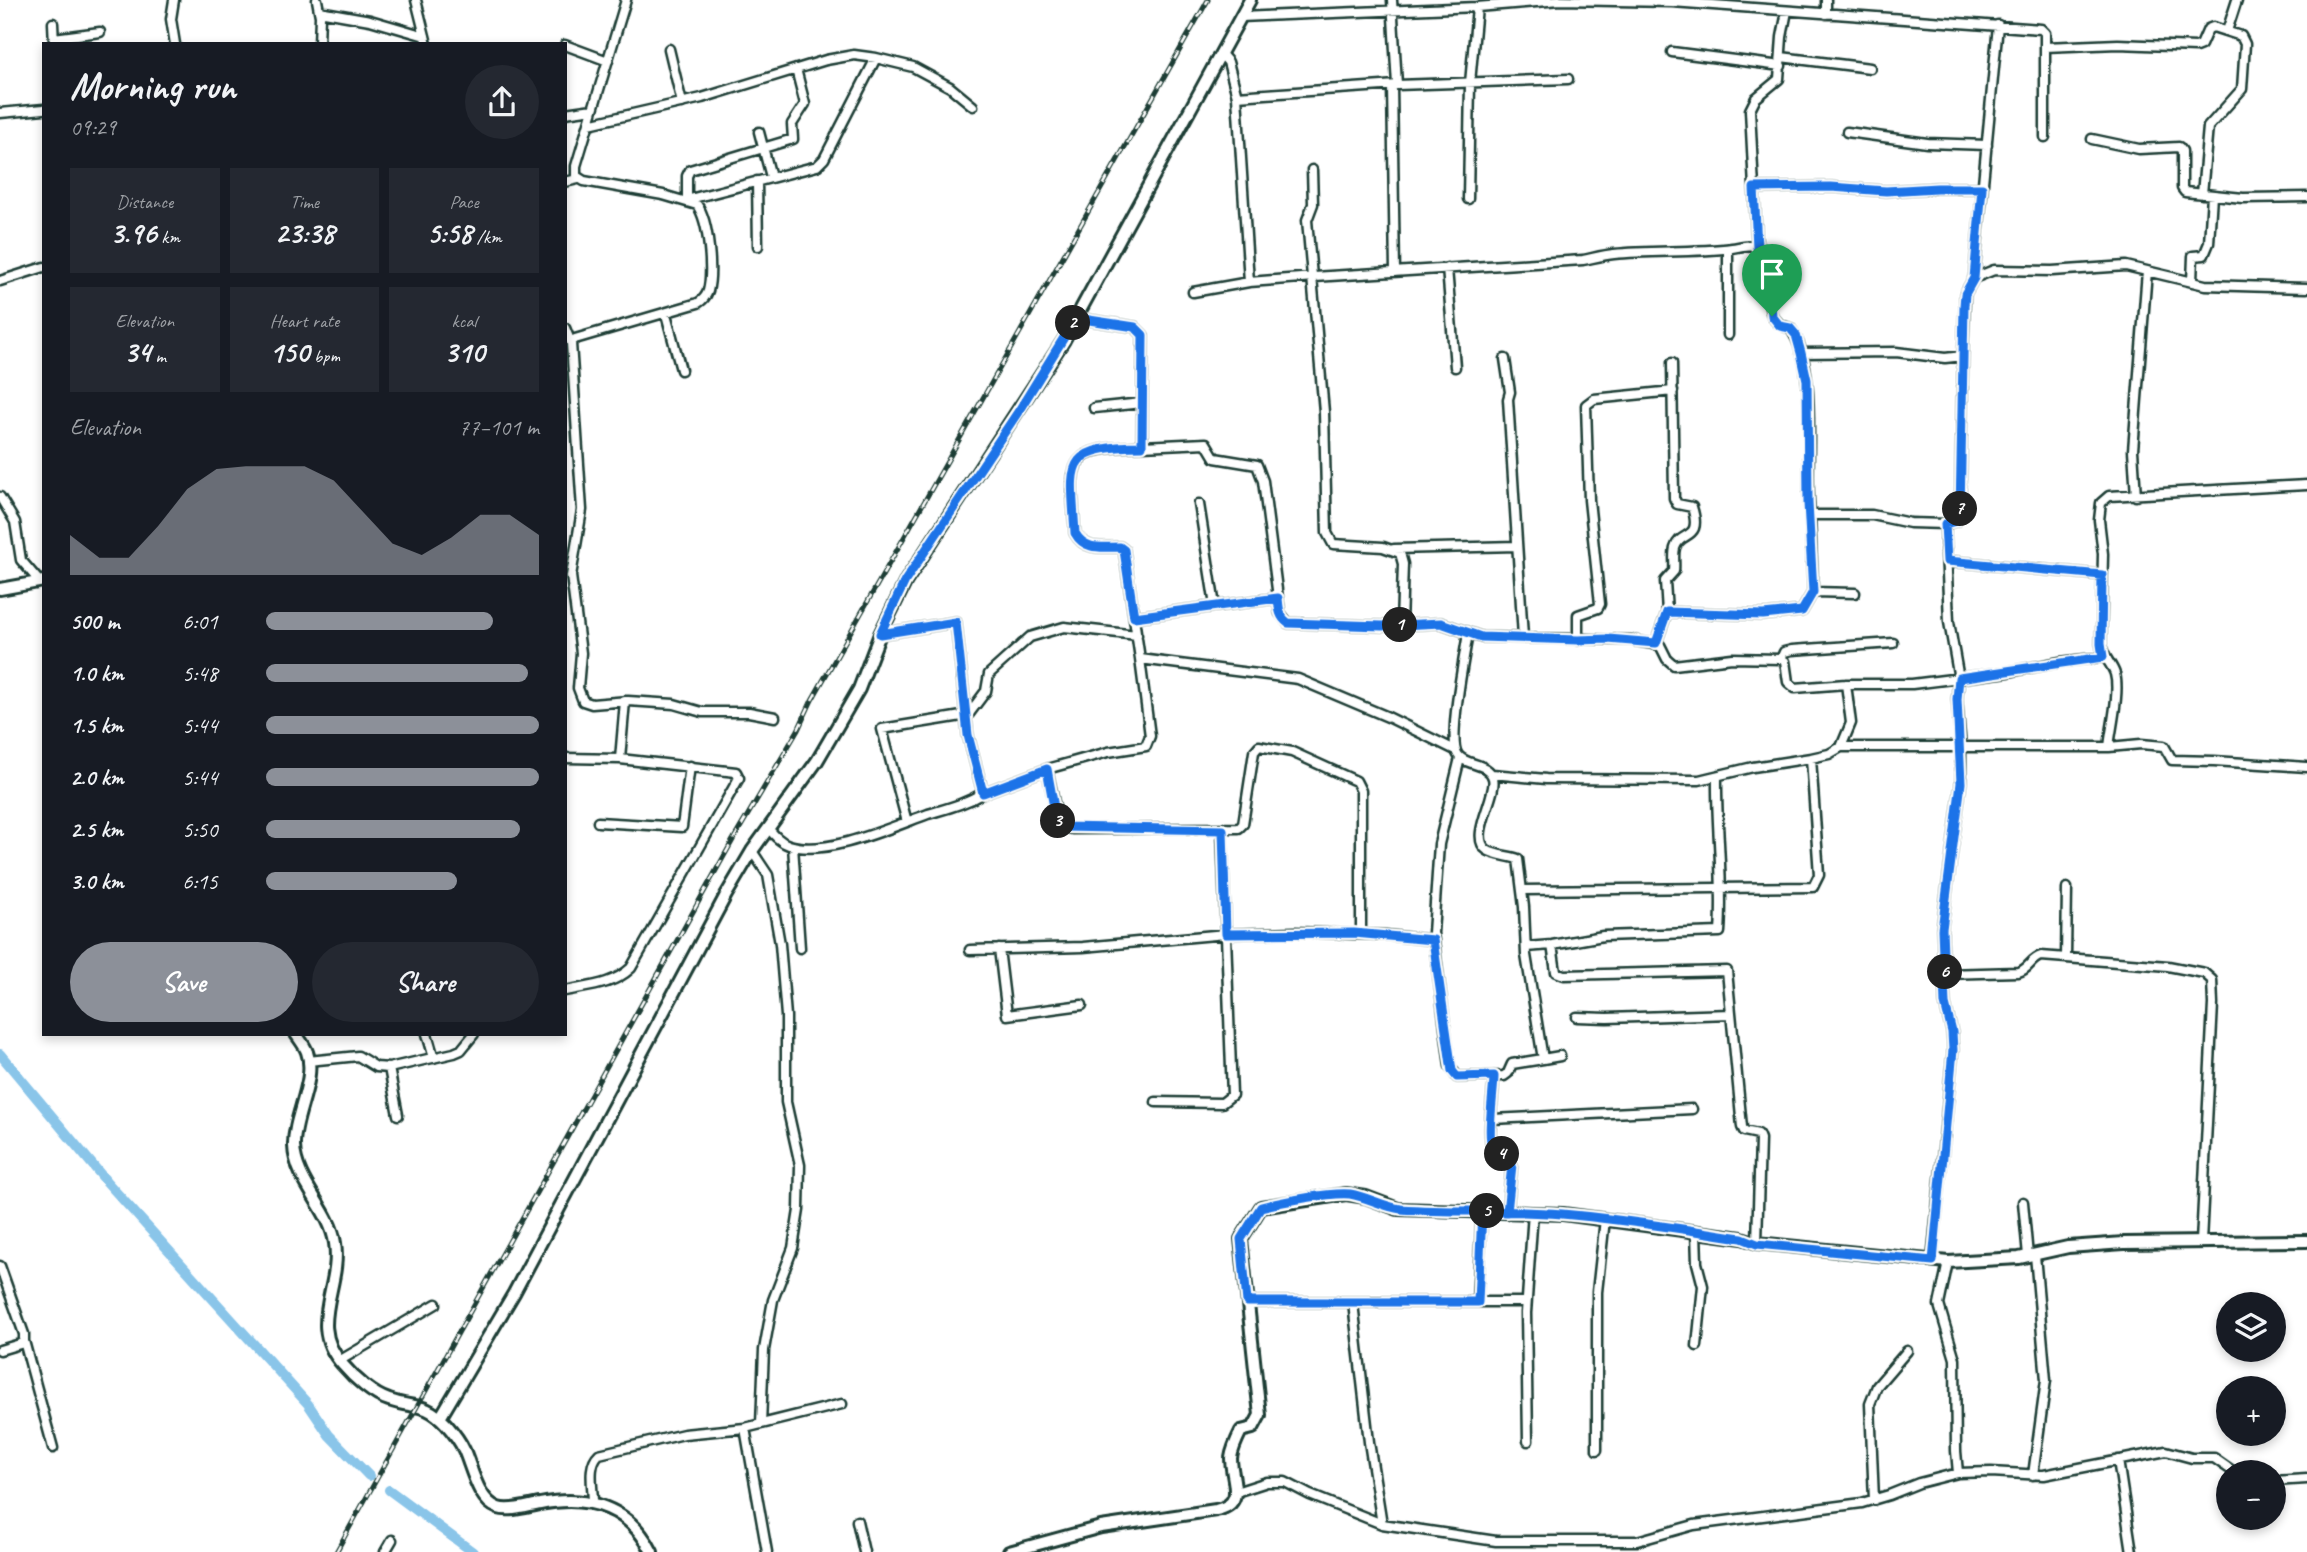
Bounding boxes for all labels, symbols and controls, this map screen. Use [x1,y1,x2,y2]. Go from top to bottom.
text: Morning run [70,63,236,110]
button: share [465,65,539,139]
text: 09:29 [70,113,116,142]
text: Distance [116,190,173,214]
text: Time [290,190,319,214]
text: Pace [450,190,479,214]
text: 3.96 [110,214,157,252]
text: 23:38 [275,214,334,252]
text: 5:58 [427,214,472,252]
text: km [157,225,180,249]
text: /km [472,225,502,249]
pin [1742,244,1802,316]
icon: arrive [1753,255,1791,293]
pin: 2 [1056,306,1090,340]
text: Elevation [116,309,174,333]
text: Heart rate [270,309,339,333]
text: kcal [452,309,477,333]
text: 2 [1068,310,1077,334]
text: 34 [124,333,151,371]
text: 150 [269,333,309,371]
text: 310 [444,333,484,371]
text: m [151,344,166,368]
text: bpm [309,344,340,368]
text: Elevation [70,413,141,442]
text: 77–101 m [459,413,539,442]
pin: 7 [1942,491,1978,526]
text: 7 [1955,496,1964,520]
text: 500 m [70,607,119,636]
text: 6:01 [182,607,218,636]
pin: 1 [1382,608,1418,642]
text: 1 [1395,612,1404,636]
text: 1.0 km [70,659,124,688]
text: 5:48 [182,659,218,688]
text: 1.5 km [70,711,123,740]
text: 5:44 [182,711,218,740]
text: 2.0 km [70,763,124,792]
text: 5:44 [182,763,218,792]
pin: 3 [1040,804,1076,838]
text: 3 [1053,808,1062,832]
text: 2.5 km [70,815,123,844]
text: 5:50 [182,815,218,844]
text: 3.0 km [70,867,124,896]
text: 6:15 [182,867,218,896]
button: Save [70,942,298,1022]
button: Share [312,942,539,1022]
pin: 6 [1927,954,1962,990]
text: 6 [1940,959,1949,983]
pin: 4 [1484,1136,1520,1172]
text: 4 [1497,1141,1506,1165]
pin: 5 [1470,1194,1504,1228]
text: 5 [1482,1198,1491,1222]
map controls [2216,1292,2286,1530]
button: layers [2216,1292,2286,1362]
button: + [2216,1376,2286,1446]
button: − [2216,1460,2286,1530]

